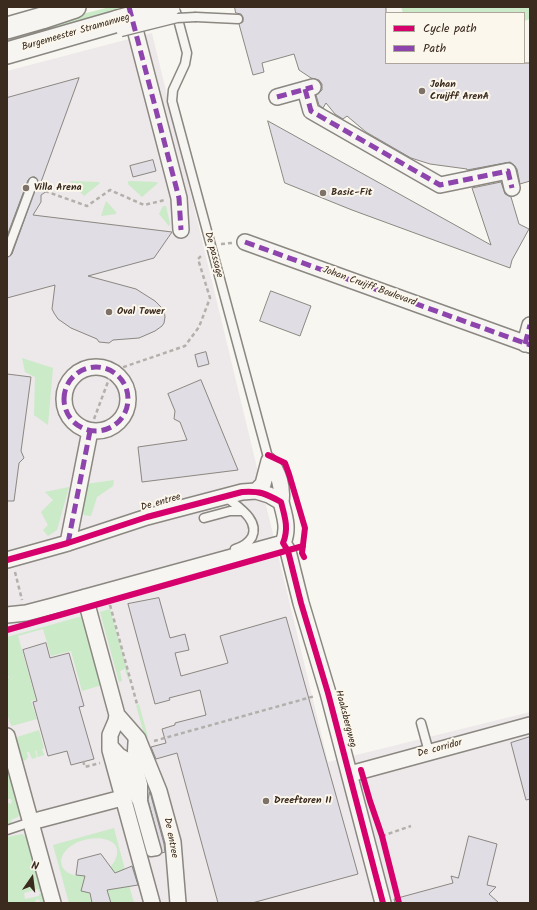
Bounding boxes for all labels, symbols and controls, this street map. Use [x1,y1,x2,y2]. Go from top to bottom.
street label: Burgemeester Stramanweg [21,12,131,54]
legend [385,12,525,64]
text: Cycle path [423,19,477,38]
text: Path [423,39,446,58]
place label: Johan Cruijff ArenA [430,79,489,102]
marker: Johan Cruijff ArenA [417,86,427,96]
place label: Villa Arena [34,182,82,194]
marker: Villa Arena [21,183,31,193]
place label: Basic-Fit [331,187,372,199]
marker: Basic-Fit [318,188,328,198]
street label: De passage [201,231,225,279]
street label: Johan Cruijff Boulevard [320,264,418,310]
place label: Oval Tower [117,306,165,318]
marker: Oval Tower [104,307,114,317]
street label: De entree [140,492,182,514]
street label: Haaksbergweg [332,689,358,749]
street label: De corridor [416,737,464,761]
place label: Dreeftoren II [274,795,332,807]
marker: Dreeftoren II [261,796,271,806]
street label: De entree [160,817,180,859]
text: N [29,857,40,876]
north arrow [12,858,52,898]

